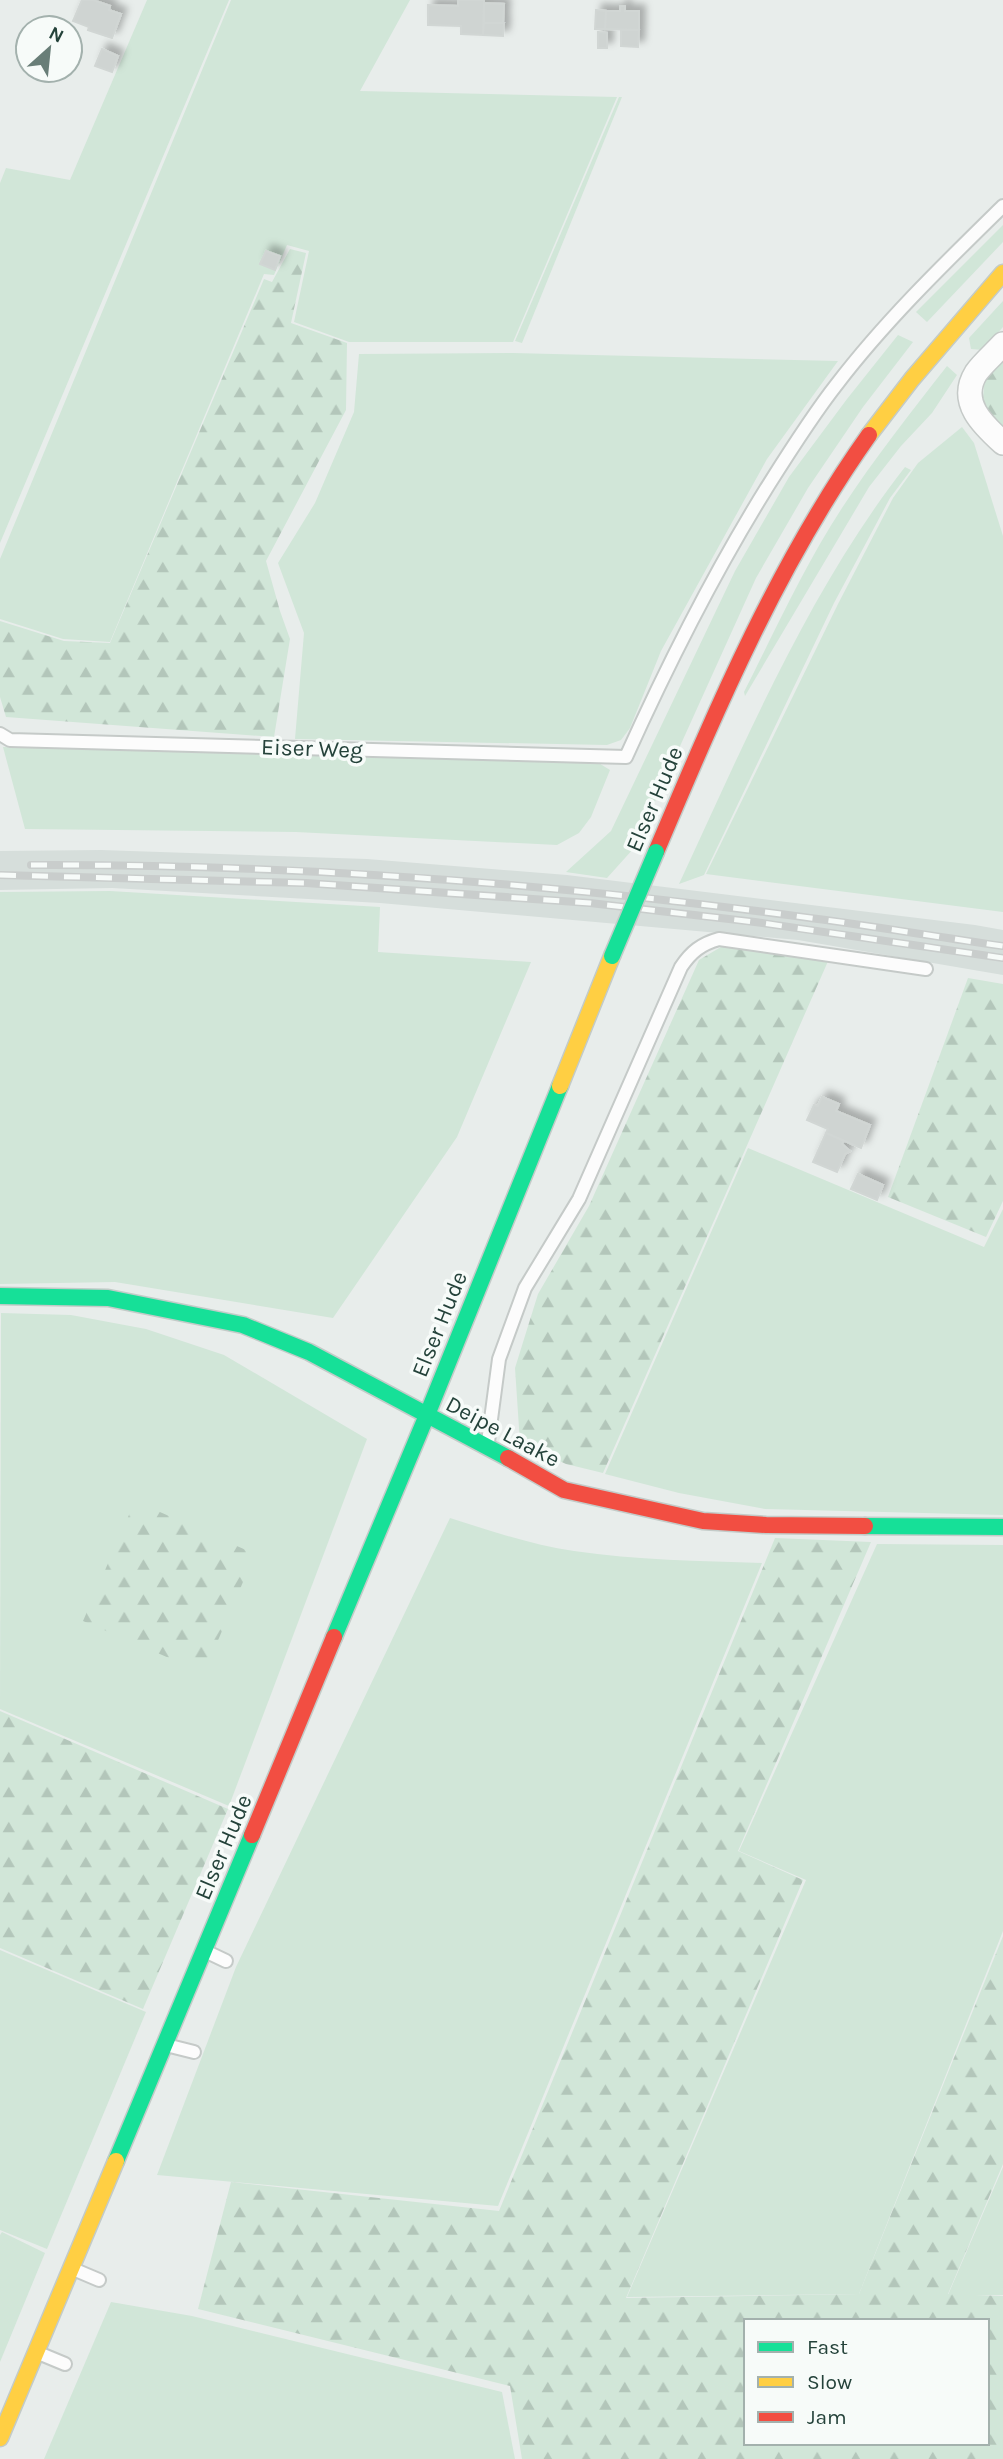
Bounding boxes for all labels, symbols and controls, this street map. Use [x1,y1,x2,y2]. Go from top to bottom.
north arrow [14,14,84,84]
text: N [45,22,67,48]
street label: Eiser Weg [261,733,363,764]
street label: Elser Hude [620,742,689,856]
street label: Elser Hude [406,1267,473,1381]
street label: Deipe Laake [441,1390,564,1473]
street label: Elser Hude [189,1790,258,1904]
legend [744,2319,989,2445]
text: Fast [807,2335,848,2359]
text: Slow [807,2370,852,2394]
text: Jam [807,2405,847,2429]

